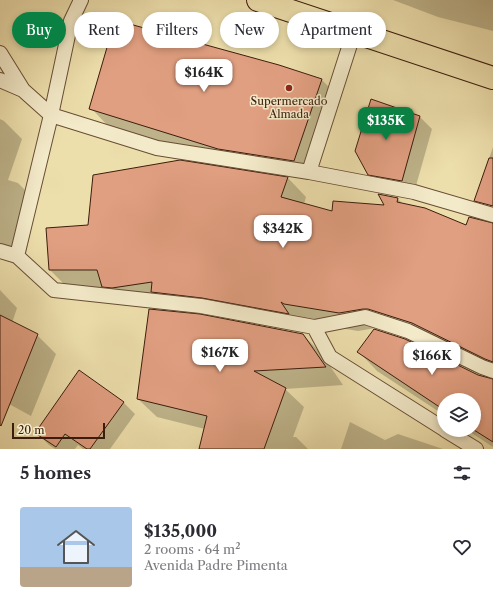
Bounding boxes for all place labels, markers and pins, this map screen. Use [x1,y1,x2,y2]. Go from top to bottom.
pin: $164K [176,59,232,93]
marker: Supermercado Almada [284,83,294,93]
place label: Supermercado Almada [251,94,328,121]
pin: $135K [358,107,414,141]
pin: $342K [255,215,311,249]
pin: $167K [192,339,248,373]
pin: $166K [404,342,460,376]

